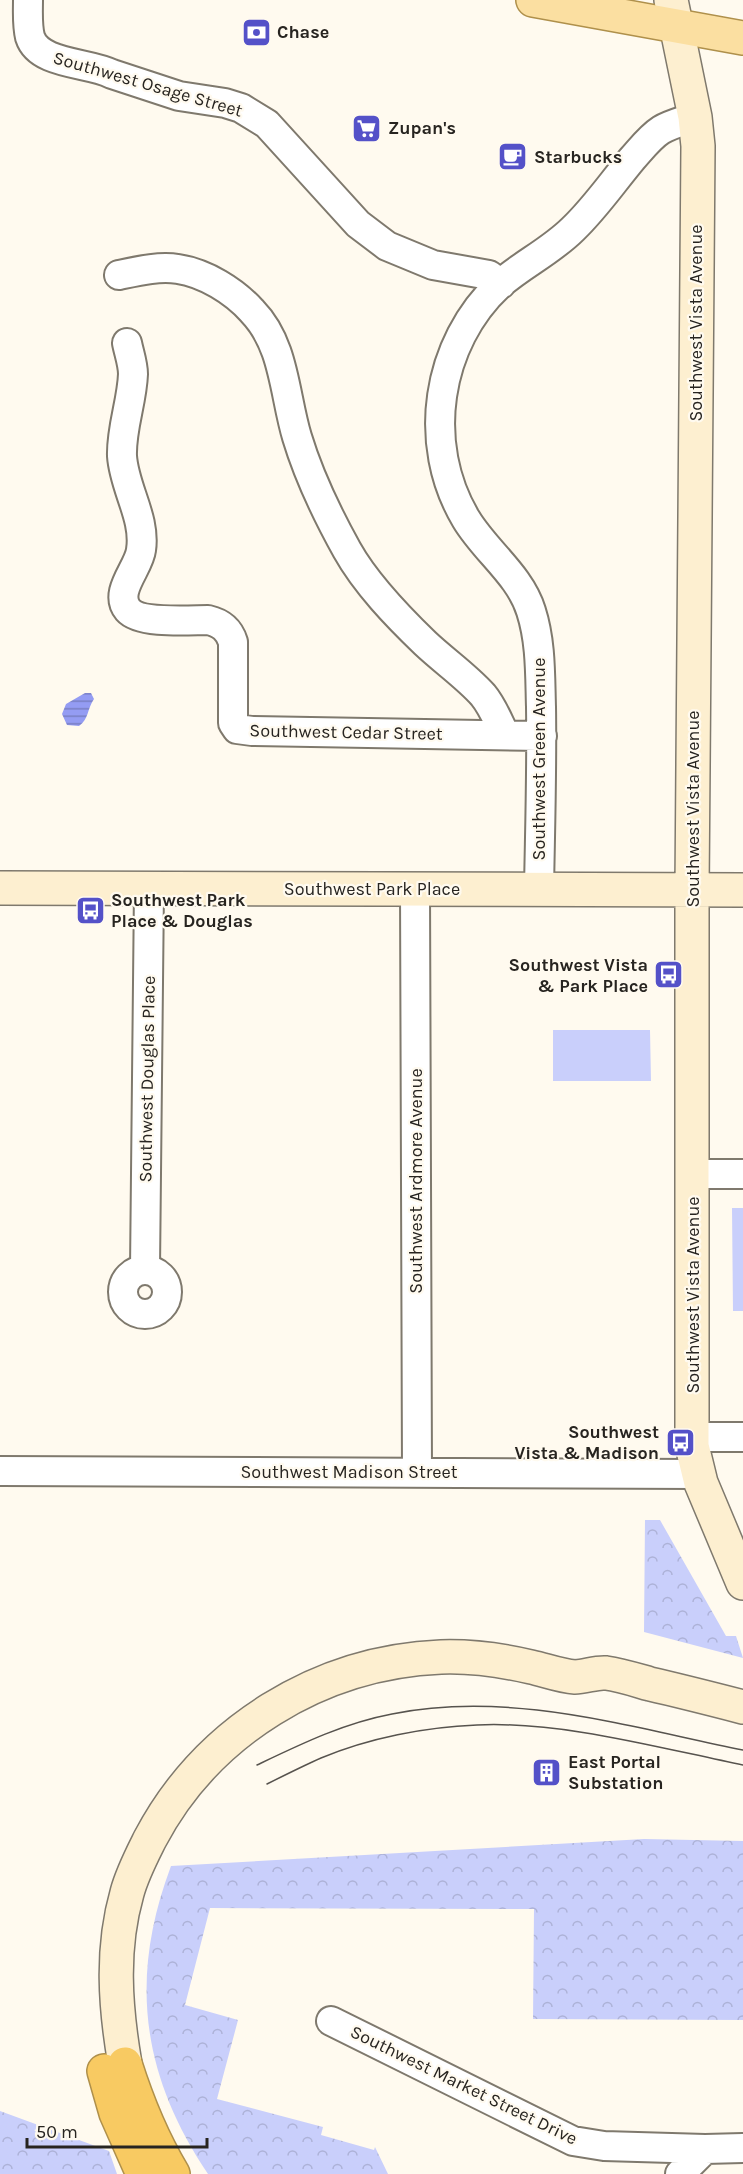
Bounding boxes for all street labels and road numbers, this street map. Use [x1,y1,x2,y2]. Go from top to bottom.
street label: Southwest Osage Street [51,46,246,122]
street label: Southwest Vista Avenue [685,224,707,422]
street label: Southwest Green Avenue [528,658,550,861]
street label: Southwest Vista Avenue [682,710,704,908]
street label: Southwest Cedar Street [249,719,443,745]
street label: Southwest Park Place [284,878,460,900]
street label: Southwest Douglas Place [134,975,160,1183]
street label: Southwest Ardmore Avenue [405,1068,427,1294]
street label: Southwest Vista Avenue [682,1196,704,1394]
street label: Southwest Madison Street [240,1461,458,1483]
street label: Southwest Market Street Drive [347,2020,581,2150]

